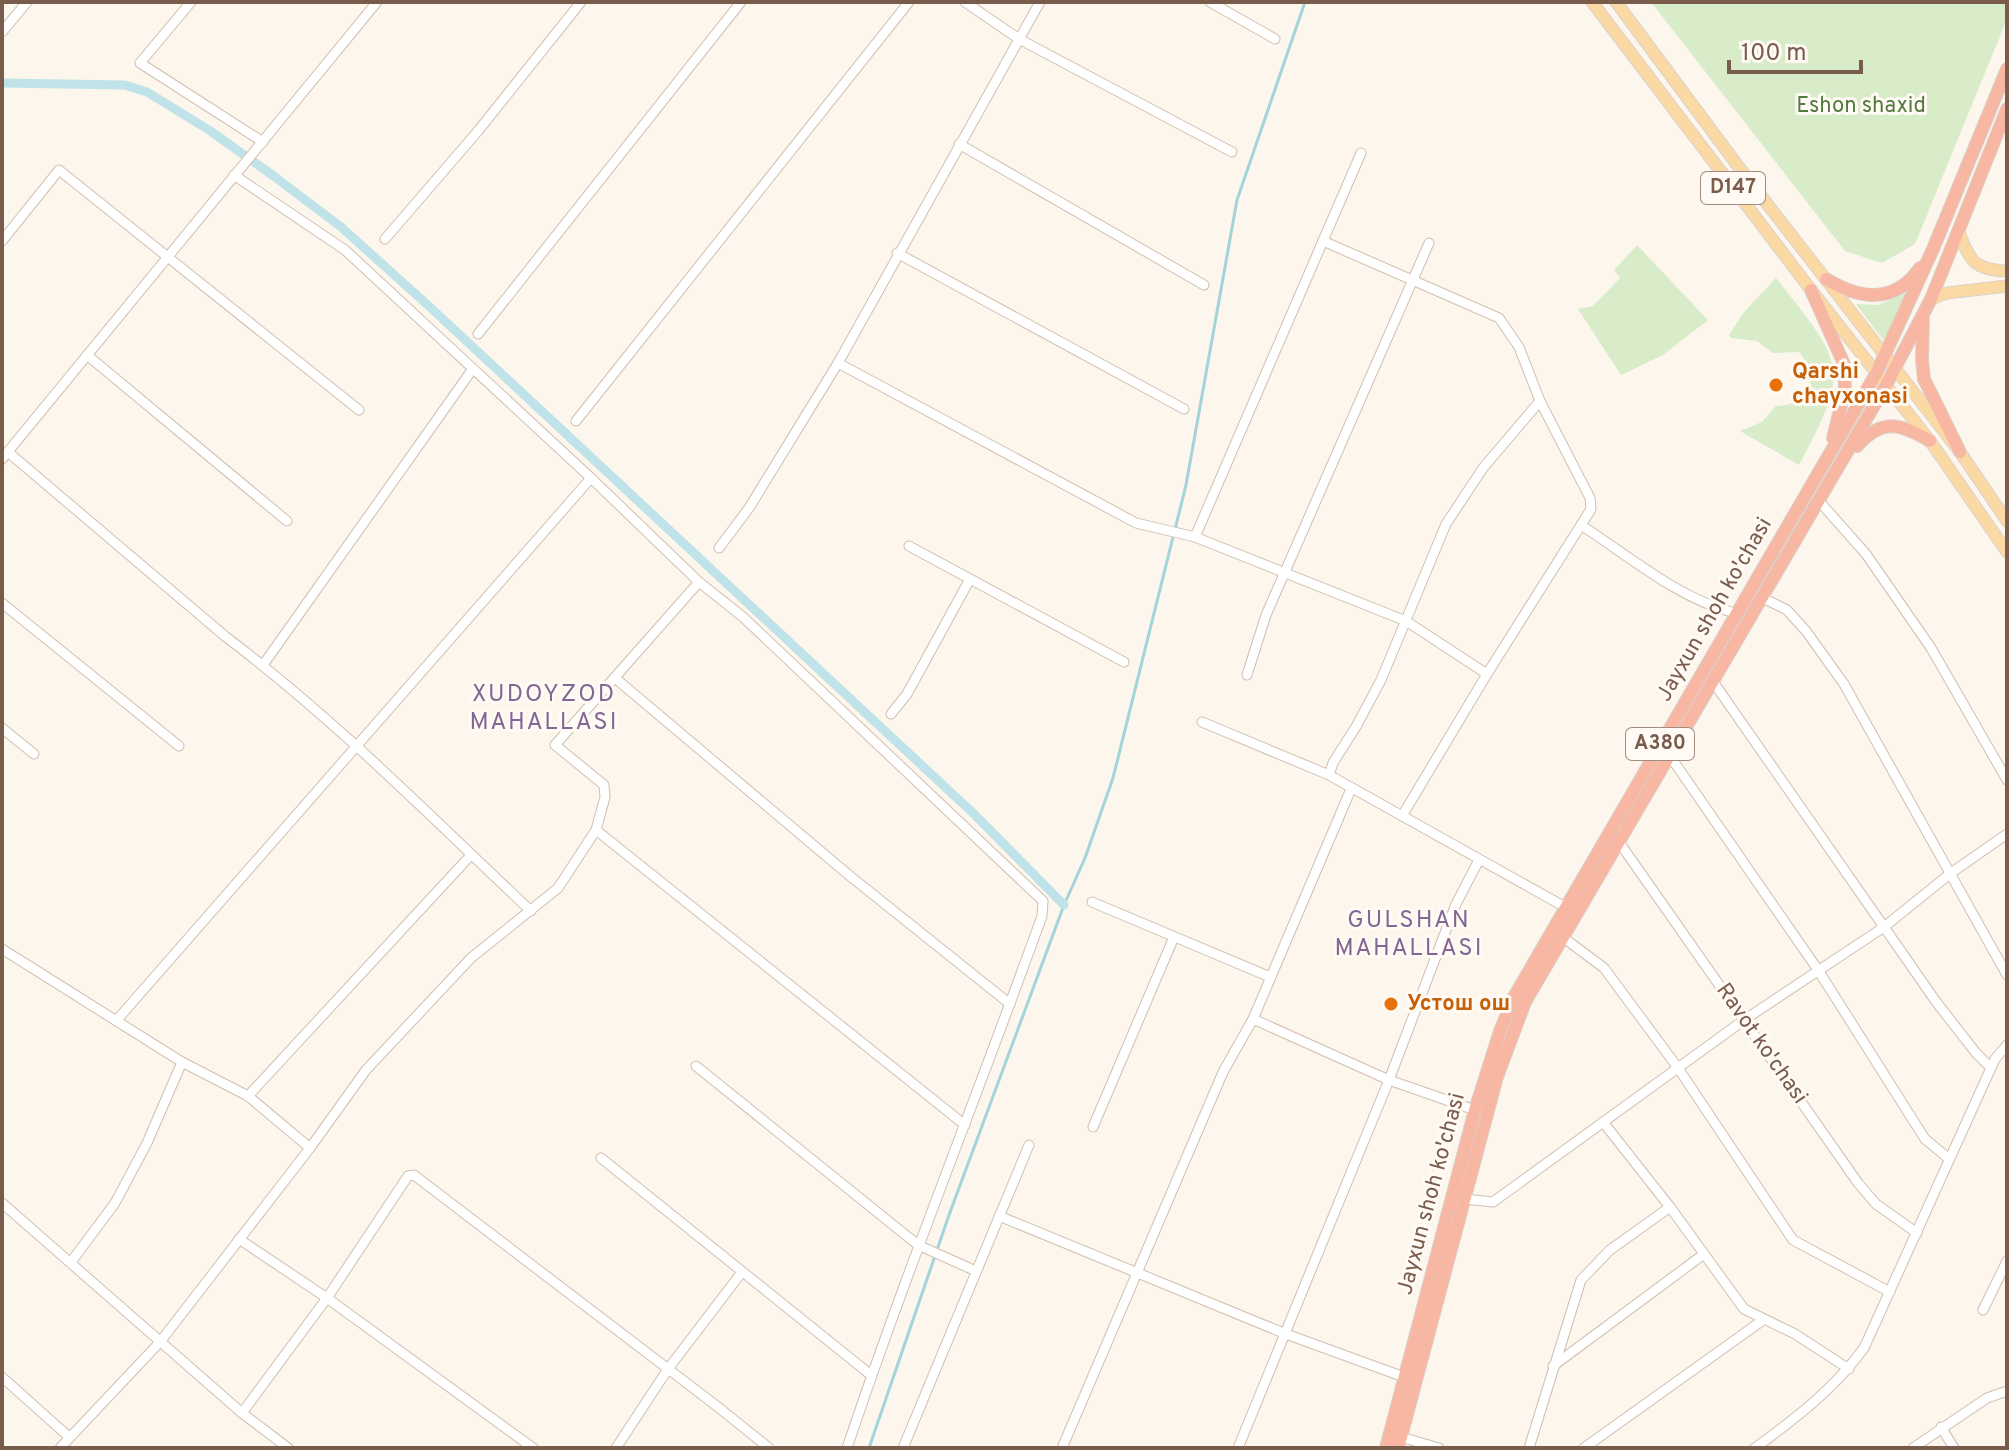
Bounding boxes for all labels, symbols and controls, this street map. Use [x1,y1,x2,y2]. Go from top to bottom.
scale bar [1729,24,1861,74]
text: 100 m [1741,39,1807,69]
park label: Eshon shaxid [1796,93,1926,120]
road number: D147 [1701,172,1765,204]
place label: Qarshi chayxonasi [1792,359,1908,411]
marker: Qarshi chayxonasi [1767,376,1785,394]
street label: Jayxun shoh ko'chasi [1651,513,1779,707]
district label: XUDOYZOD MAHALLASI [469,680,619,738]
road number: A380 [1626,728,1694,760]
district label: GULSHAN MAHALLASI [1334,906,1484,964]
street label: Ravot ko'chasi [1709,978,1813,1110]
place label: Устош ош [1407,991,1510,1018]
marker: Устош ош [1382,995,1400,1013]
street label: Jayxun shoh ko'chasi [1392,1090,1472,1298]

